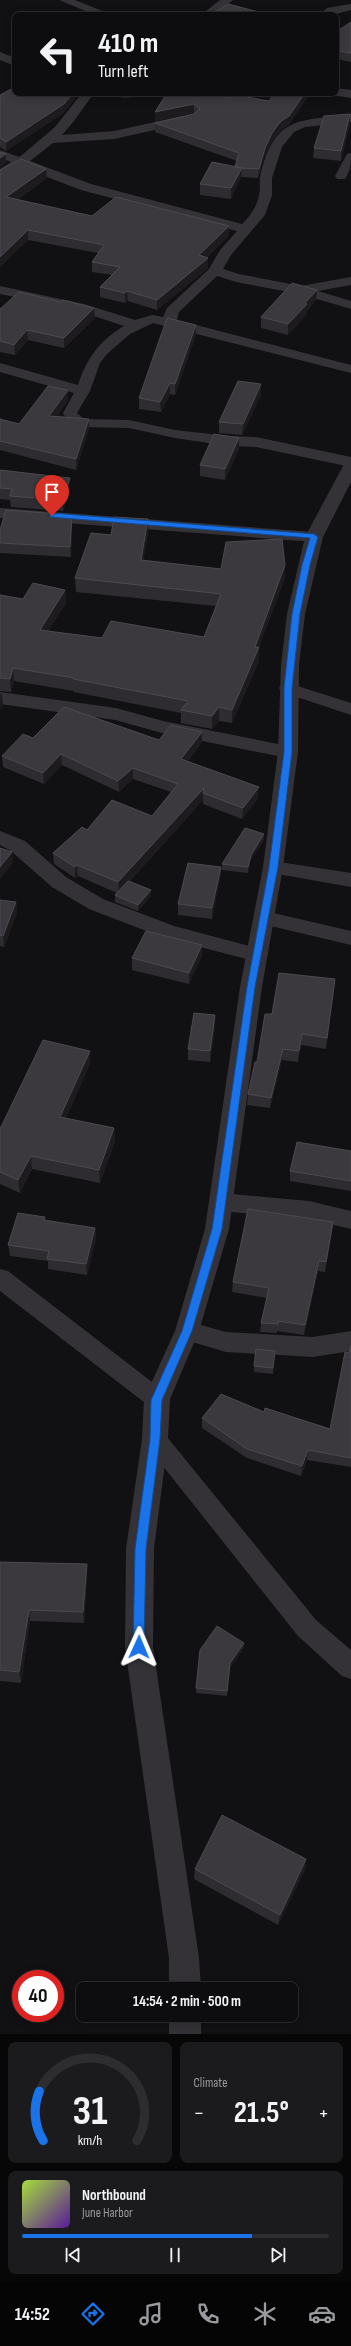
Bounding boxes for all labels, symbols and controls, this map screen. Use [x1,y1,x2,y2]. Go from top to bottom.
text: 410 m [98,27,158,60]
icon: left [32,28,84,80]
text: Turn left [98,61,149,82]
pin [35,475,69,516]
icon: arrive [41,481,63,503]
position arrow [118,1626,160,1668]
speed limit sign: 40 [12,1970,64,2022]
text: 14:54 · 2 min · 500 m [133,1992,241,2011]
text: Climate [194,2075,227,2091]
text: 31 [72,2086,107,2135]
text: 21.5° [234,2095,289,2131]
text: − [194,2100,204,2127]
text: + [318,2100,329,2127]
text: km/h [77,2131,102,2148]
text: Northbound [82,2186,146,2205]
text: June Harbor [82,2205,133,2221]
icon: previous [62,2244,84,2266]
icon: pause [164,2244,186,2266]
icon: next [267,2244,289,2266]
icon: directions [79,2300,107,2328]
icon: music [137,2300,165,2328]
icon: phone [194,2300,222,2328]
icon: climate [251,2300,279,2328]
icon: car [308,2300,336,2328]
text: 14:52 [15,2304,50,2325]

